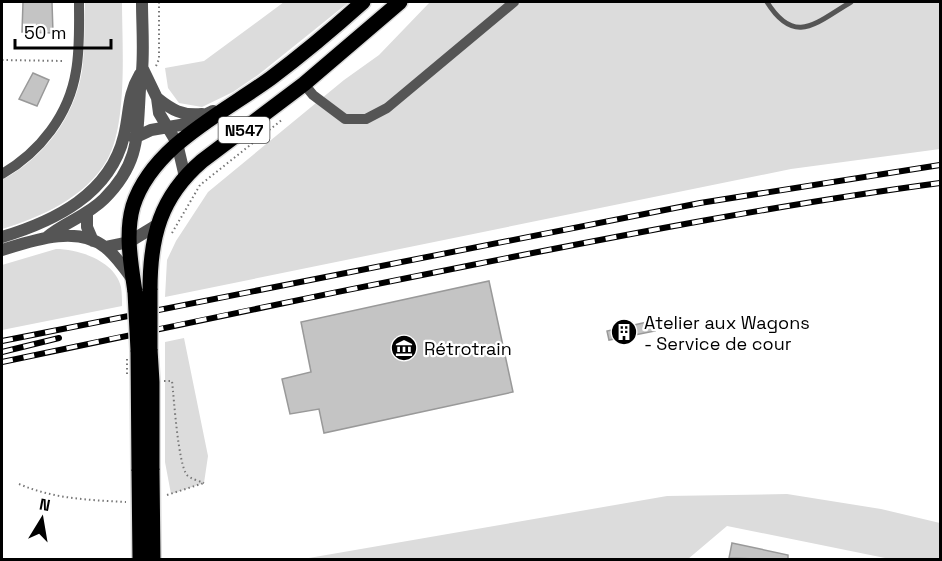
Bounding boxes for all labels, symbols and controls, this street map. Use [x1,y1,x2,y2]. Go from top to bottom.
scale bar [15,12,111,50]
text: 50 m [24,21,66,44]
road number: N547 [218,117,270,143]
place label: Atelier aux Wagons - Service de cour [644,311,810,355]
building icon: Atelier aux Wagons - Service de cour [609,317,639,347]
museum icon: Rétrotrain [389,333,419,363]
place label: Rétrotrain [424,337,512,360]
north arrow [12,489,72,549]
text: N [37,493,52,516]

